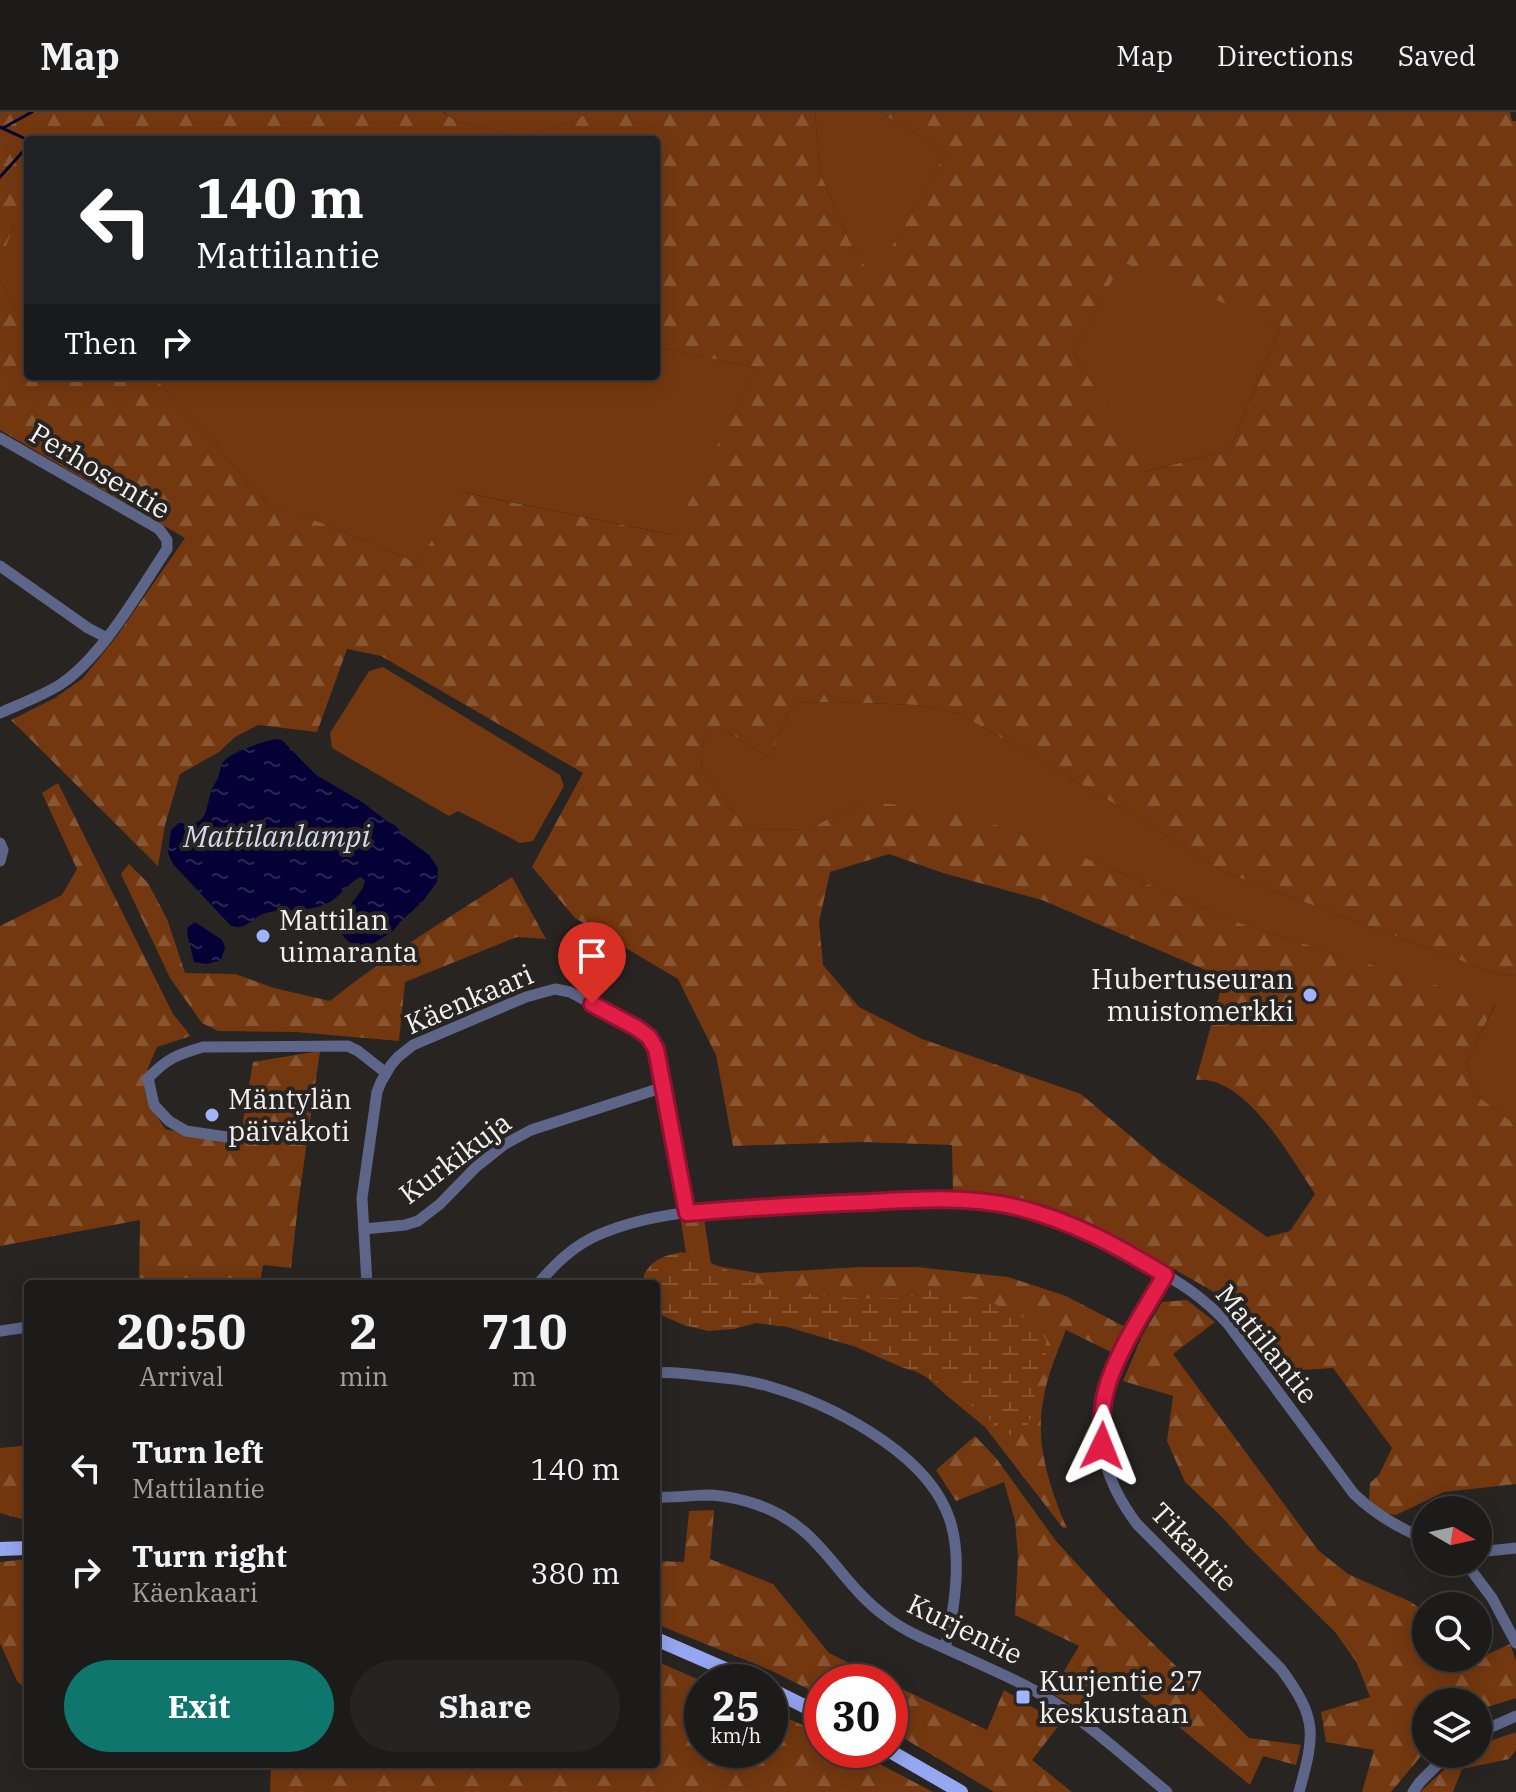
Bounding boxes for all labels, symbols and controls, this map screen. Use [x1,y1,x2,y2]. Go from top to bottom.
text: Map [40,31,120,80]
text: Map [1116,37,1173,74]
text: Directions [1217,37,1354,74]
text: Saved [1398,37,1476,74]
text: 140 m [196,161,364,233]
icon: left [64,168,168,272]
text: Mattilantie [196,231,380,278]
icon: right [154,320,198,364]
text: Then [64,323,138,362]
street label: Perhosentie [23,414,177,527]
water label: Mattilanlampi [183,816,370,855]
place label: Mattilan uimaranta [279,901,418,970]
pin [558,922,626,1004]
marker: Mattilan uimaranta [254,927,272,945]
icon: arrive [570,934,614,978]
street label: Käenkaari [399,955,538,1042]
place label: Hubertuseuran muistomerkki [1091,960,1294,1029]
marker: Hubertuseuran muistomerkki [1301,986,1319,1004]
place label: Mäntylän päiväkoti [228,1080,352,1149]
street label: Kurkikuja [391,1103,518,1212]
marker: Mäntylän päiväkoti [203,1106,221,1124]
street label: Mattilantie [1208,1276,1327,1411]
text: 20:50 [117,1300,246,1362]
text: 2 [349,1300,378,1362]
text: 710 [481,1300,567,1362]
text: Arrival [139,1359,224,1393]
text: min [339,1359,388,1393]
text: m [512,1359,537,1393]
position arrow [1060,1404,1144,1488]
text: Turn left [132,1432,264,1471]
icon: left [64,1446,108,1490]
text: 140 m [530,1449,620,1488]
text: Mattilantie [132,1471,265,1505]
street label: Tikantie [1143,1494,1246,1599]
north arrow [1412,1496,1492,1576]
map controls [1412,1496,1492,1768]
text: Turn right [132,1536,287,1575]
icon: right [64,1550,108,1594]
text: 380 m [530,1553,620,1592]
text: Käenkaari [132,1575,258,1609]
street label: Kurjentie [901,1585,1029,1672]
button: search [1412,1592,1492,1672]
button: Exit [64,1660,334,1752]
button: Share [350,1660,620,1752]
place label: Kurjentie 27 keskustaan [1039,1662,1203,1731]
speed limit sign: 30 [804,1664,908,1768]
text: 25 [712,1680,760,1732]
marker: Kurjentie 27 keskustaan [1014,1688,1032,1706]
button: layers [1412,1688,1492,1768]
text: km/h [711,1722,761,1749]

